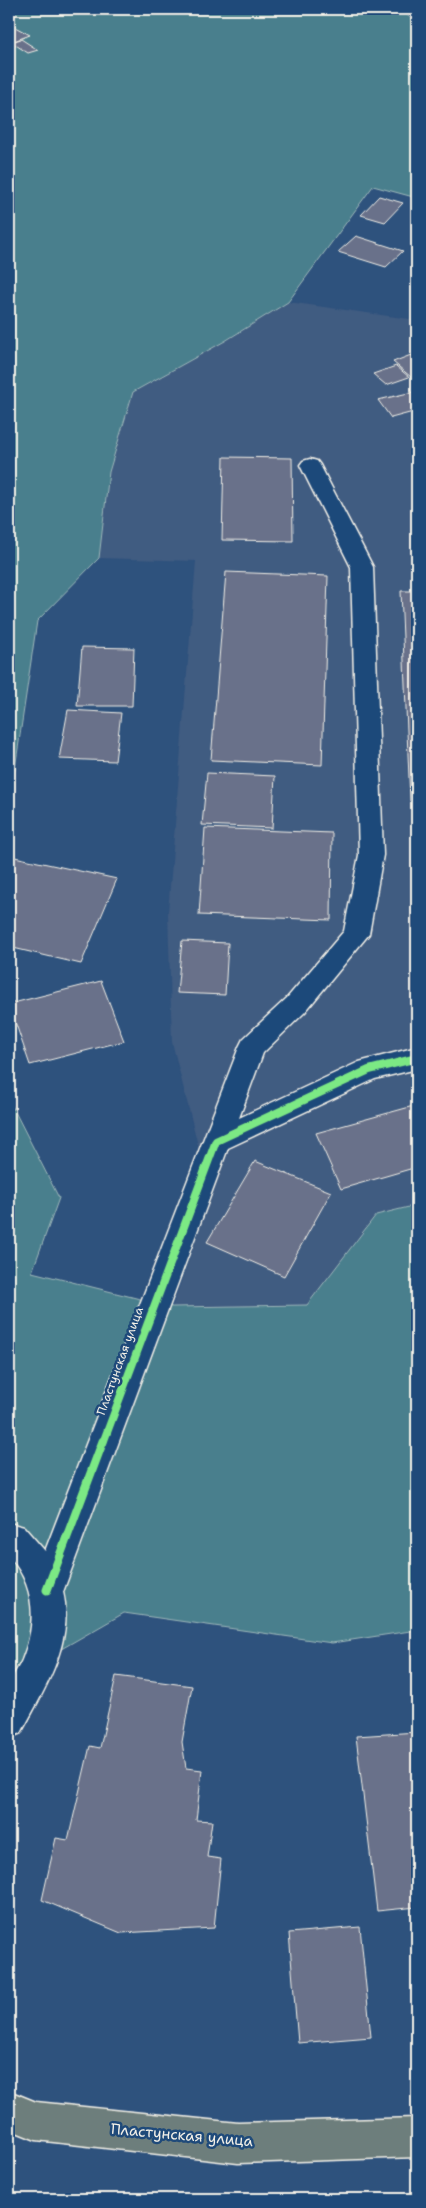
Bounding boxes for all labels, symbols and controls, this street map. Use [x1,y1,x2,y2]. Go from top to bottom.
street label: Пластунская улица [93,1304,147,1417]
street label: Пластунская улица [110,2119,255,2151]

